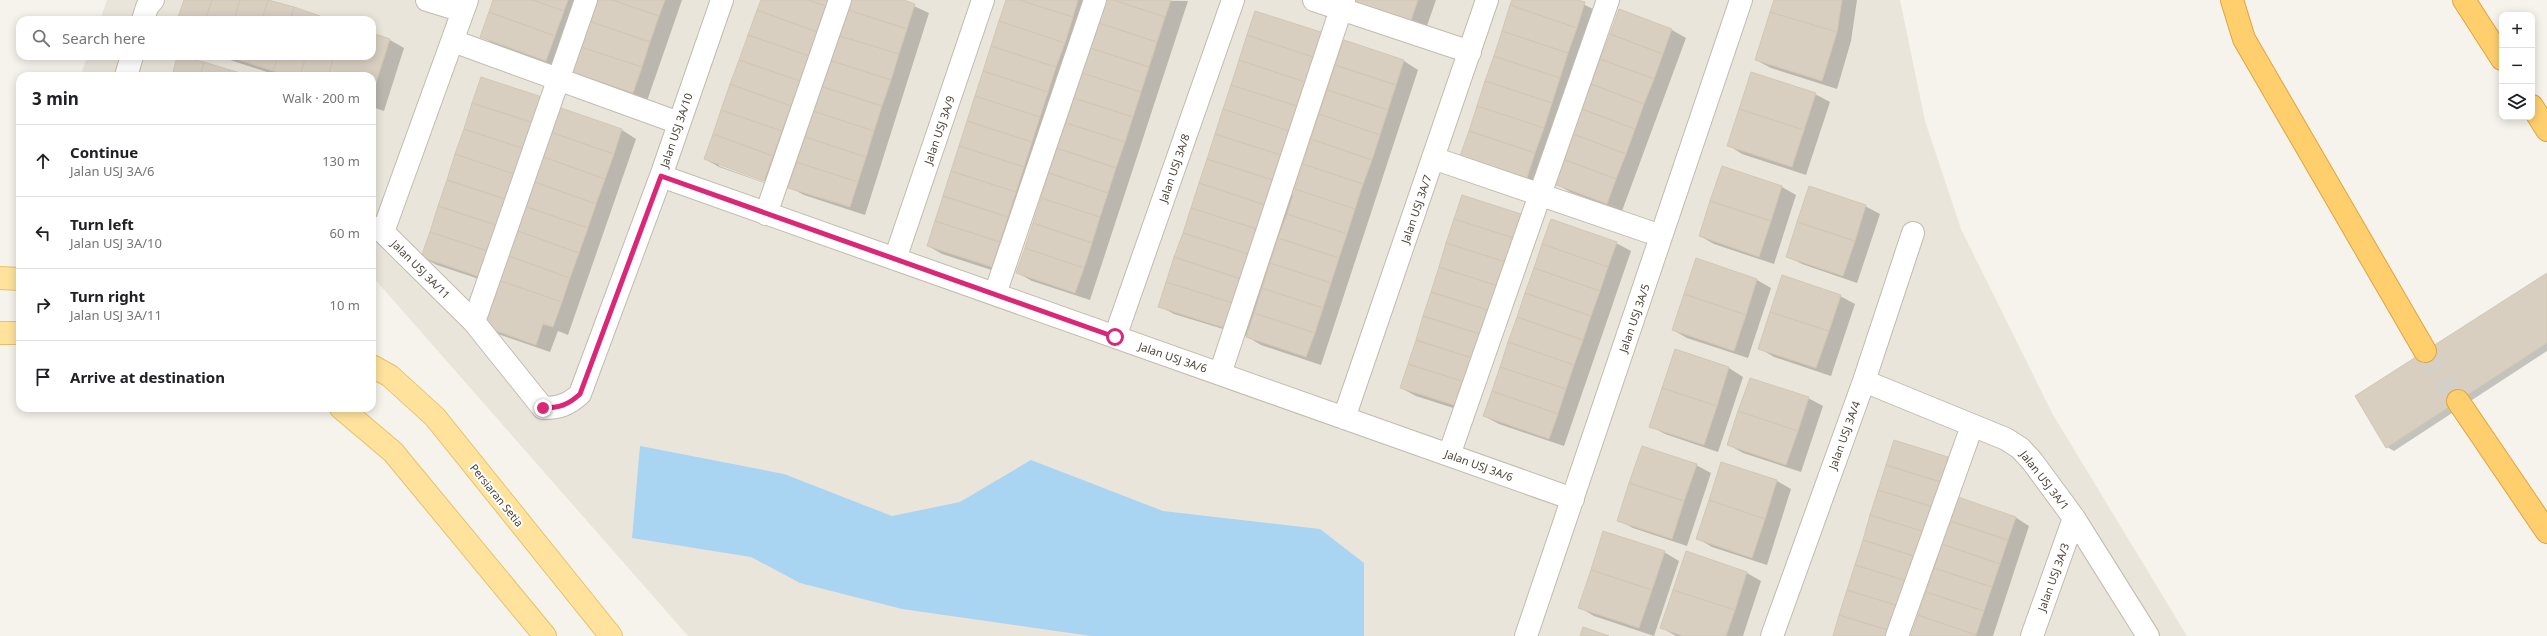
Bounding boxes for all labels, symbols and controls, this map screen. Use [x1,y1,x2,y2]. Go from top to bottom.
map controls [2499,12,2535,120]
button: + [2499,12,2535,48]
search box [16,16,376,60]
icon: search [30,27,52,49]
text: Search here [62,28,145,48]
button: − [2499,48,2535,84]
button: layers [2499,84,2535,120]
text: 3 min [32,87,79,110]
text: Walk · 200 m [282,89,360,107]
street label: Jalan USJ 3A/10 [656,91,696,170]
street label: Jalan USJ 3A/9 [920,94,958,167]
street label: Jalan USJ 3A/8 [1155,132,1193,205]
text: Continue [70,142,138,162]
icon: ahead [32,150,54,172]
text: 130 m [322,152,360,170]
text: Jalan USJ 3A/6 [70,162,155,180]
street label: Jalan USJ 3A/7 [1397,173,1435,246]
text: Turn left [70,214,134,234]
icon: left [32,222,54,244]
text: 60 m [330,224,360,242]
text: Jalan USJ 3A/10 [70,234,162,252]
street label: Jalan USJ 3A/11 [387,235,454,302]
street label: Jalan USJ 3A/5 [1615,282,1653,355]
text: Turn right [70,286,145,306]
icon: right [32,294,54,316]
text: 10 m [330,296,360,314]
text: Jalan USJ 3A/11 [70,306,162,324]
route start [1106,328,1124,346]
street label: Jalan USJ 3A/6 [1136,338,1209,376]
icon: arrive [32,366,54,388]
text: Arrive at destination [70,367,225,387]
street label: Jalan USJ 3A/4 [1824,398,1864,472]
route end [534,399,552,417]
street label: Jalan USJ 3A/6 [1442,445,1515,484]
street label: Jalan USJ 3A/1 [2016,446,2073,513]
street label: Persiaran Setia [467,460,527,530]
street label: Jalan USJ 3A/3 [2033,541,2072,614]

